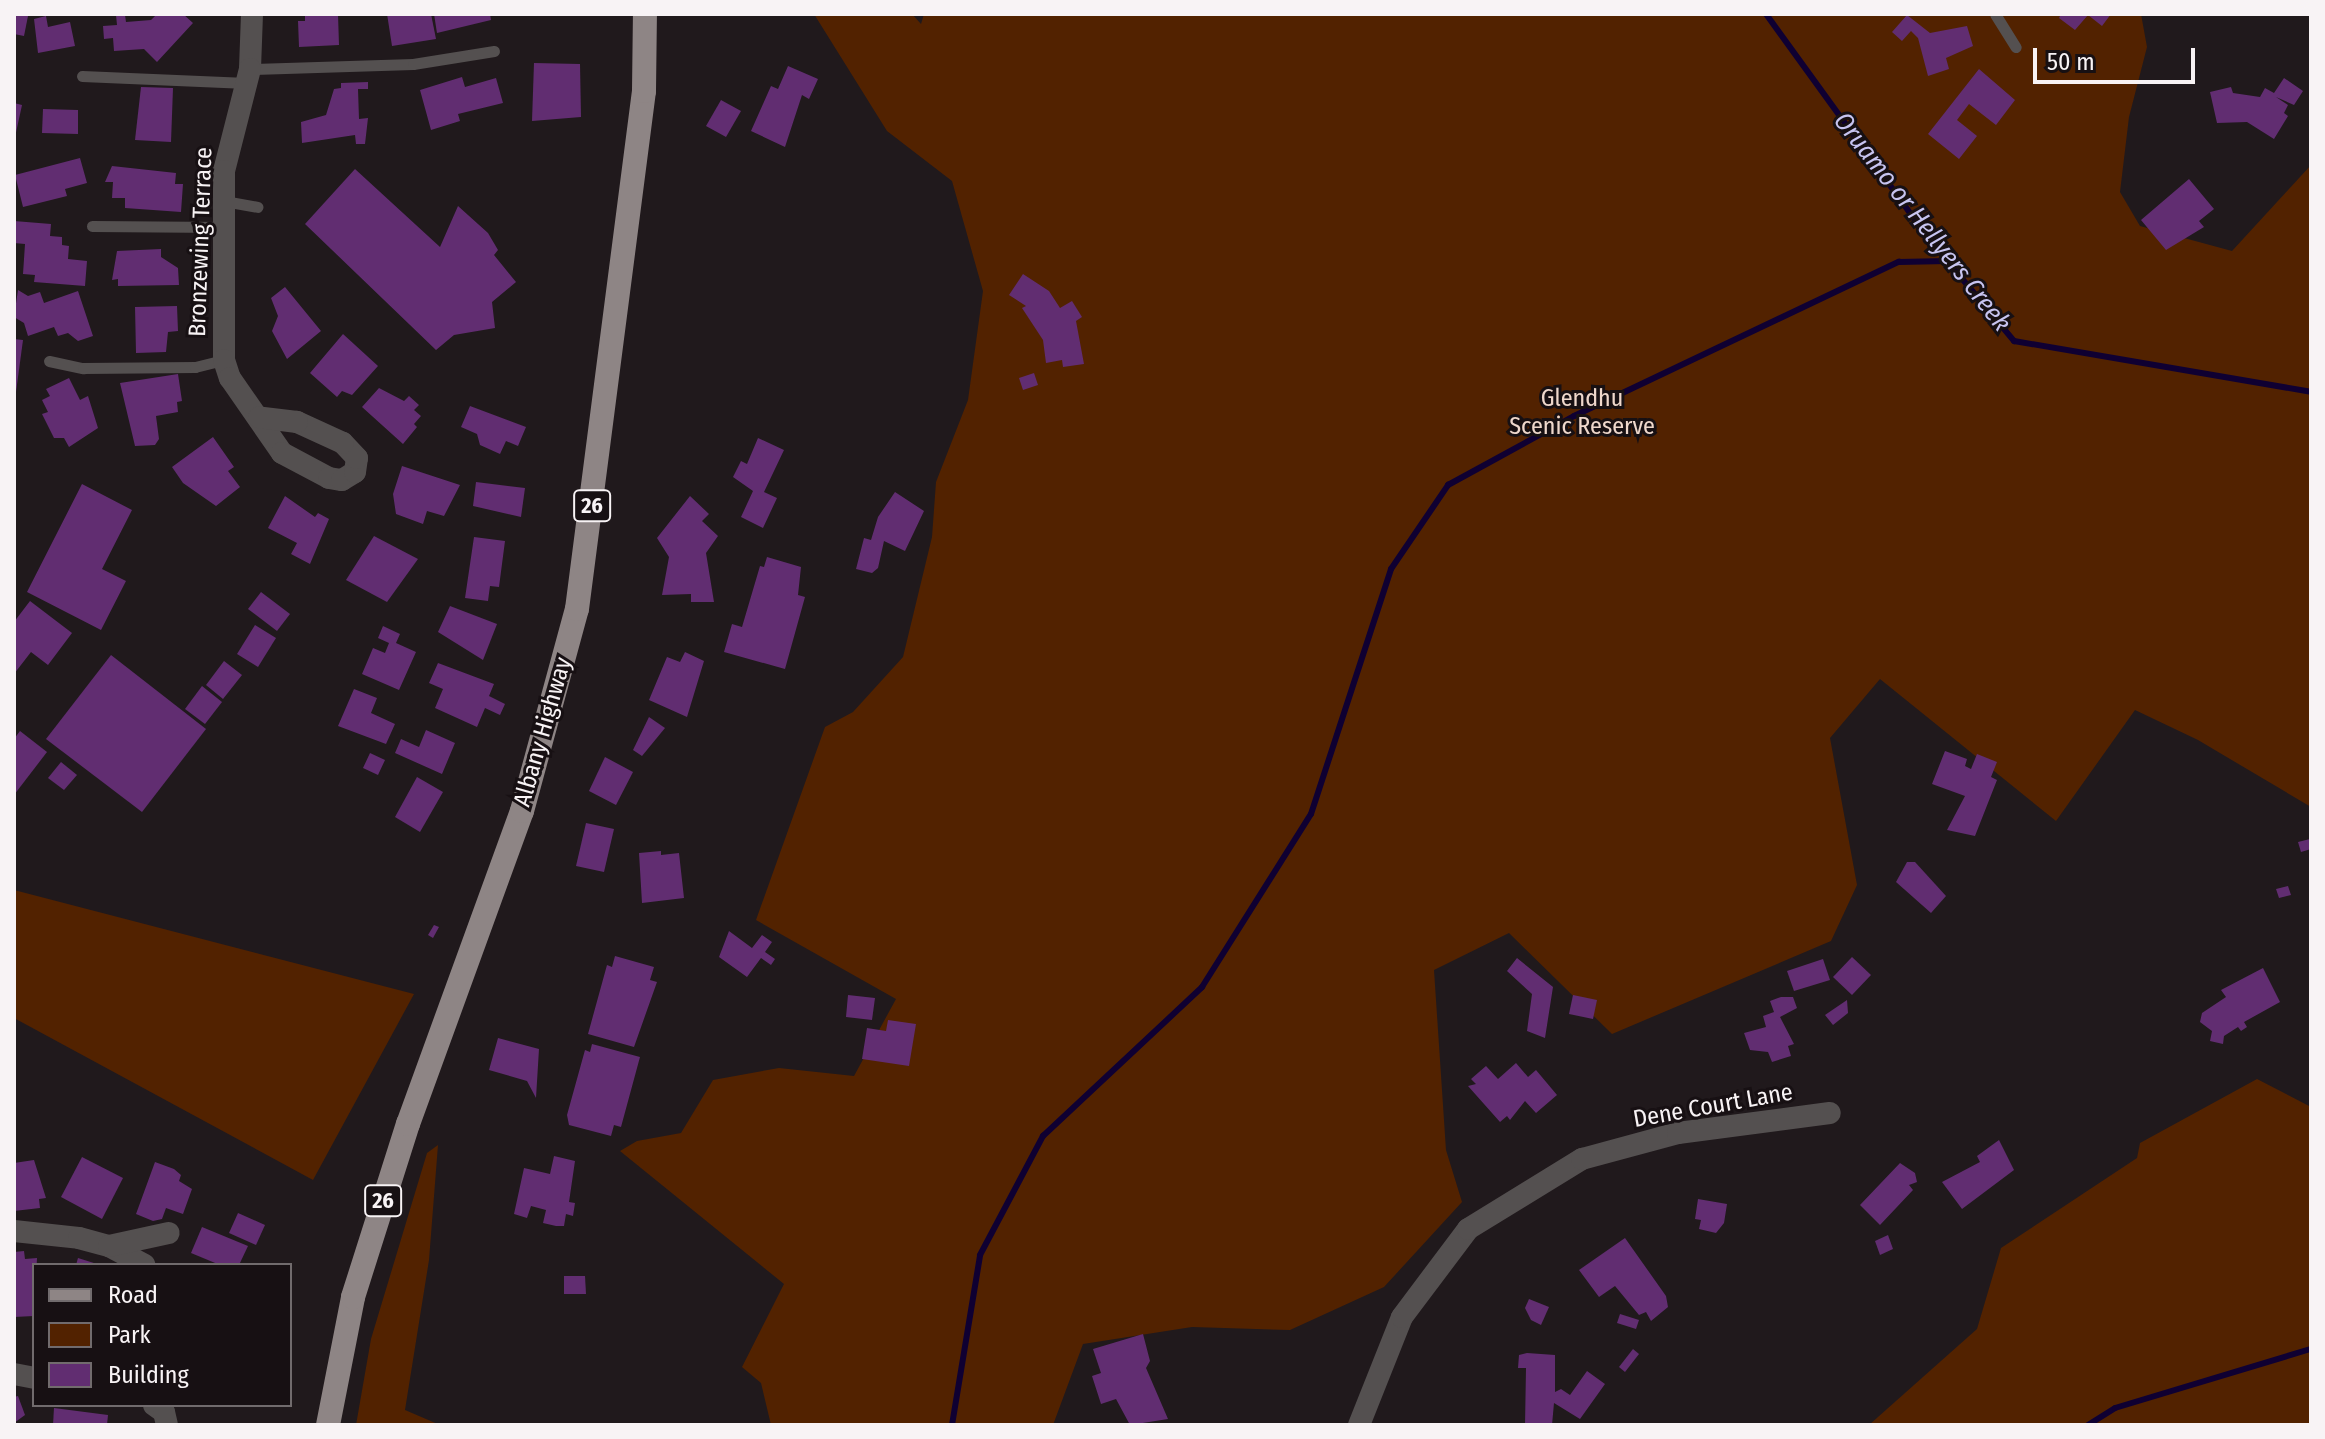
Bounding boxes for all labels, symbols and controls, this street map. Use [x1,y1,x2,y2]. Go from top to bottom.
scale bar [2037,32,2199,82]
text: 50 m [2047,48,2095,76]
water label: Oruamo or Hellyers Creek [1827,106,2017,338]
street label: Bronzewing Terrace [183,147,219,337]
park label: Glendhu Scenic Reserve [1509,385,1655,441]
road number: 26 [572,488,612,524]
street label: Albany Highway [508,654,578,810]
street label: Dene Court Lane [1631,1078,1795,1134]
road number: 26 [363,1183,403,1219]
legend [32,1263,292,1407]
text: Road [108,1281,158,1309]
text: Park [108,1321,151,1349]
text: Building [108,1361,189,1389]

